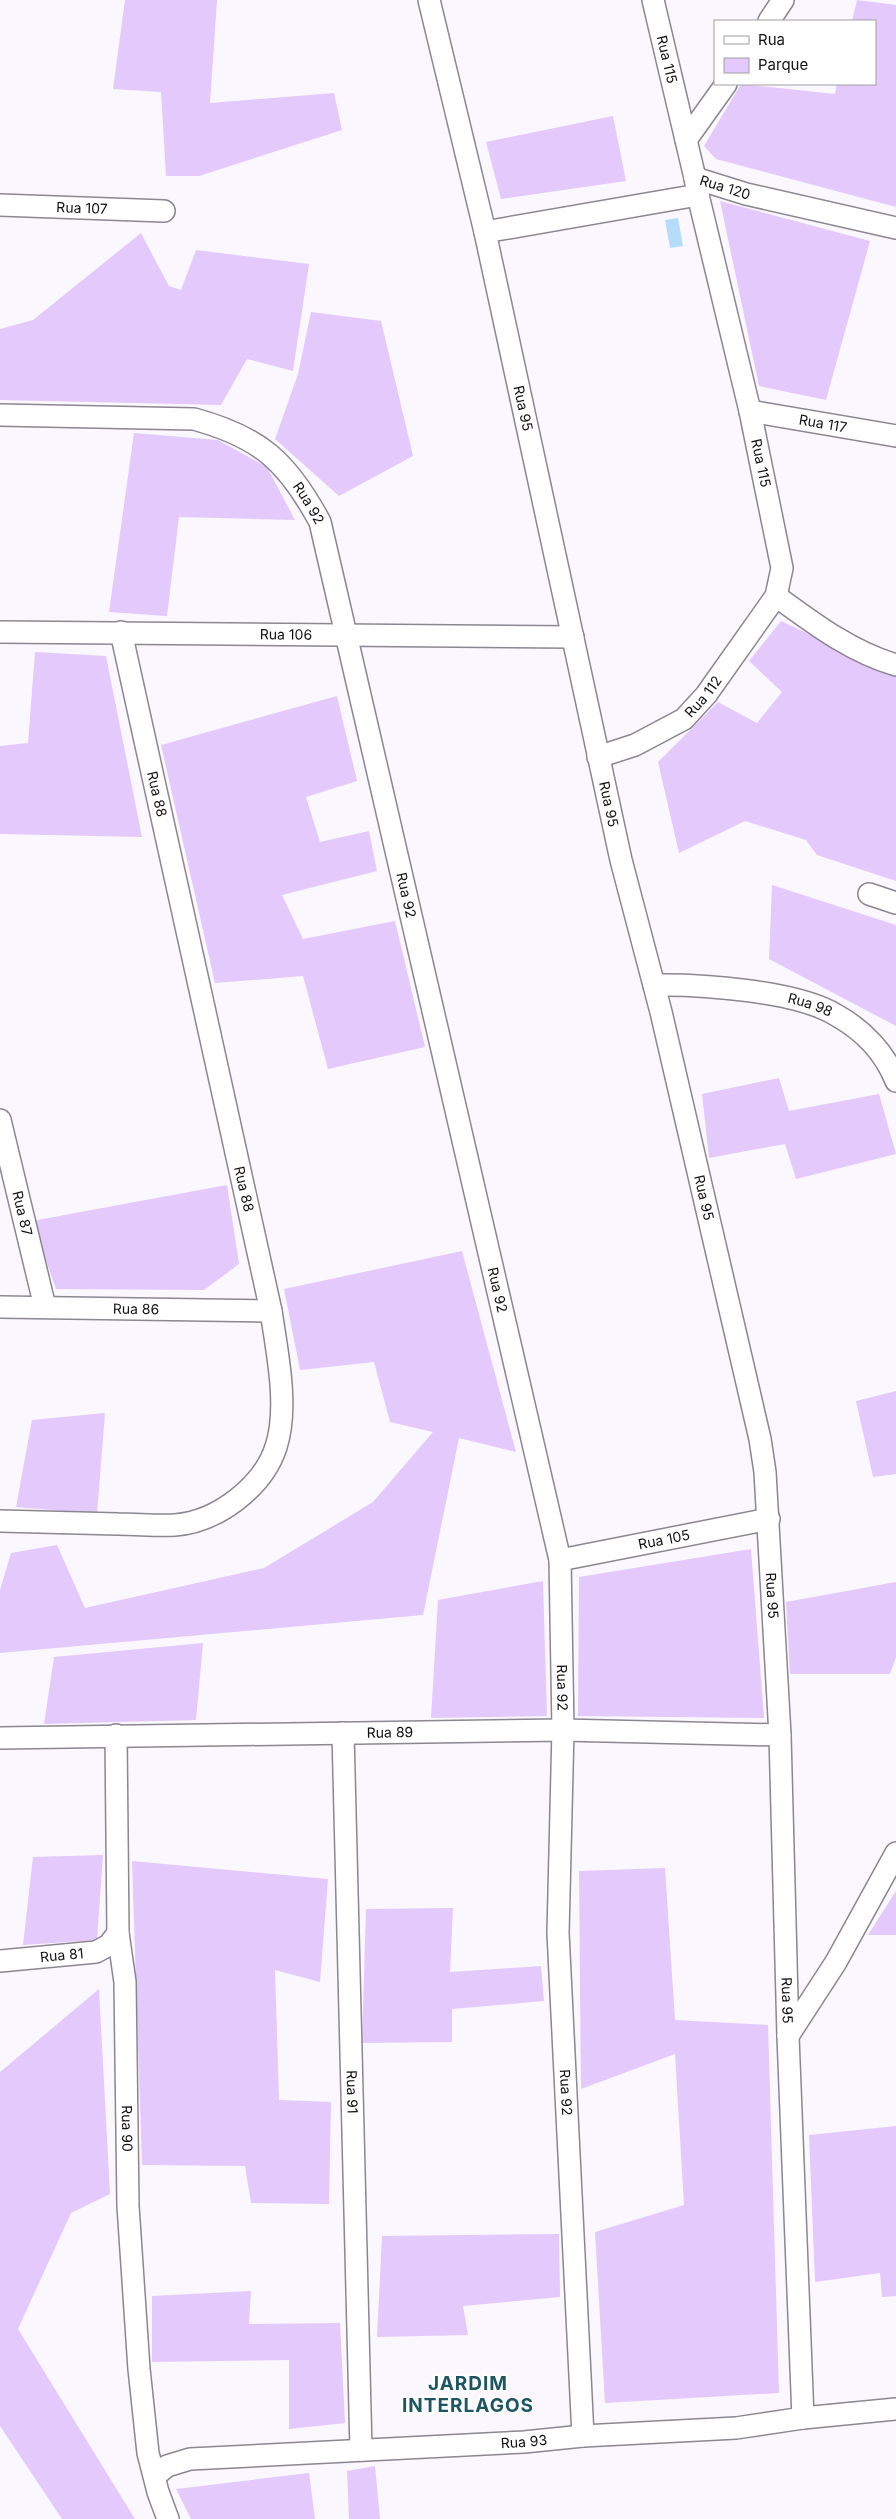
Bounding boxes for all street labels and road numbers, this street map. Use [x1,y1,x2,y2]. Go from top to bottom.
street label: Rua 115 [654,33,681,85]
street label: Rua 120 [698,171,753,203]
street label: Rua 107 [56,198,108,217]
street label: Rua 95 [510,384,537,433]
street label: Rua 117 [798,411,848,435]
street label: Rua 115 [748,437,775,489]
street label: Rua 92 [290,478,328,527]
street label: Rua 106 [260,625,312,643]
street label: Rua 112 [681,672,725,721]
street label: Rua 88 [144,769,171,818]
street label: Rua 95 [596,780,623,828]
street label: Rua 92 [393,871,420,920]
street label: Rua 98 [786,989,836,1020]
street label: Rua 88 [231,1164,258,1213]
street label: Rua 95 [691,1173,718,1222]
street label: Rua 87 [9,1189,37,1237]
street label: Rua 92 [485,1265,512,1314]
street label: Rua 86 [113,1300,159,1317]
street label: Rua 105 [637,1526,691,1552]
street label: Rua 95 [763,1572,782,1619]
street label: Rua 92 [554,1664,572,1711]
street label: Rua 89 [367,1723,413,1741]
street label: Rua 81 [39,1944,84,1965]
street label: Rua 95 [778,1977,797,2024]
street label: Rua 92 [557,2069,576,2116]
street label: Rua 91 [343,2070,362,2114]
street label: Rua 90 [119,2105,136,2152]
street label: Rua 93 [500,2431,548,2451]

